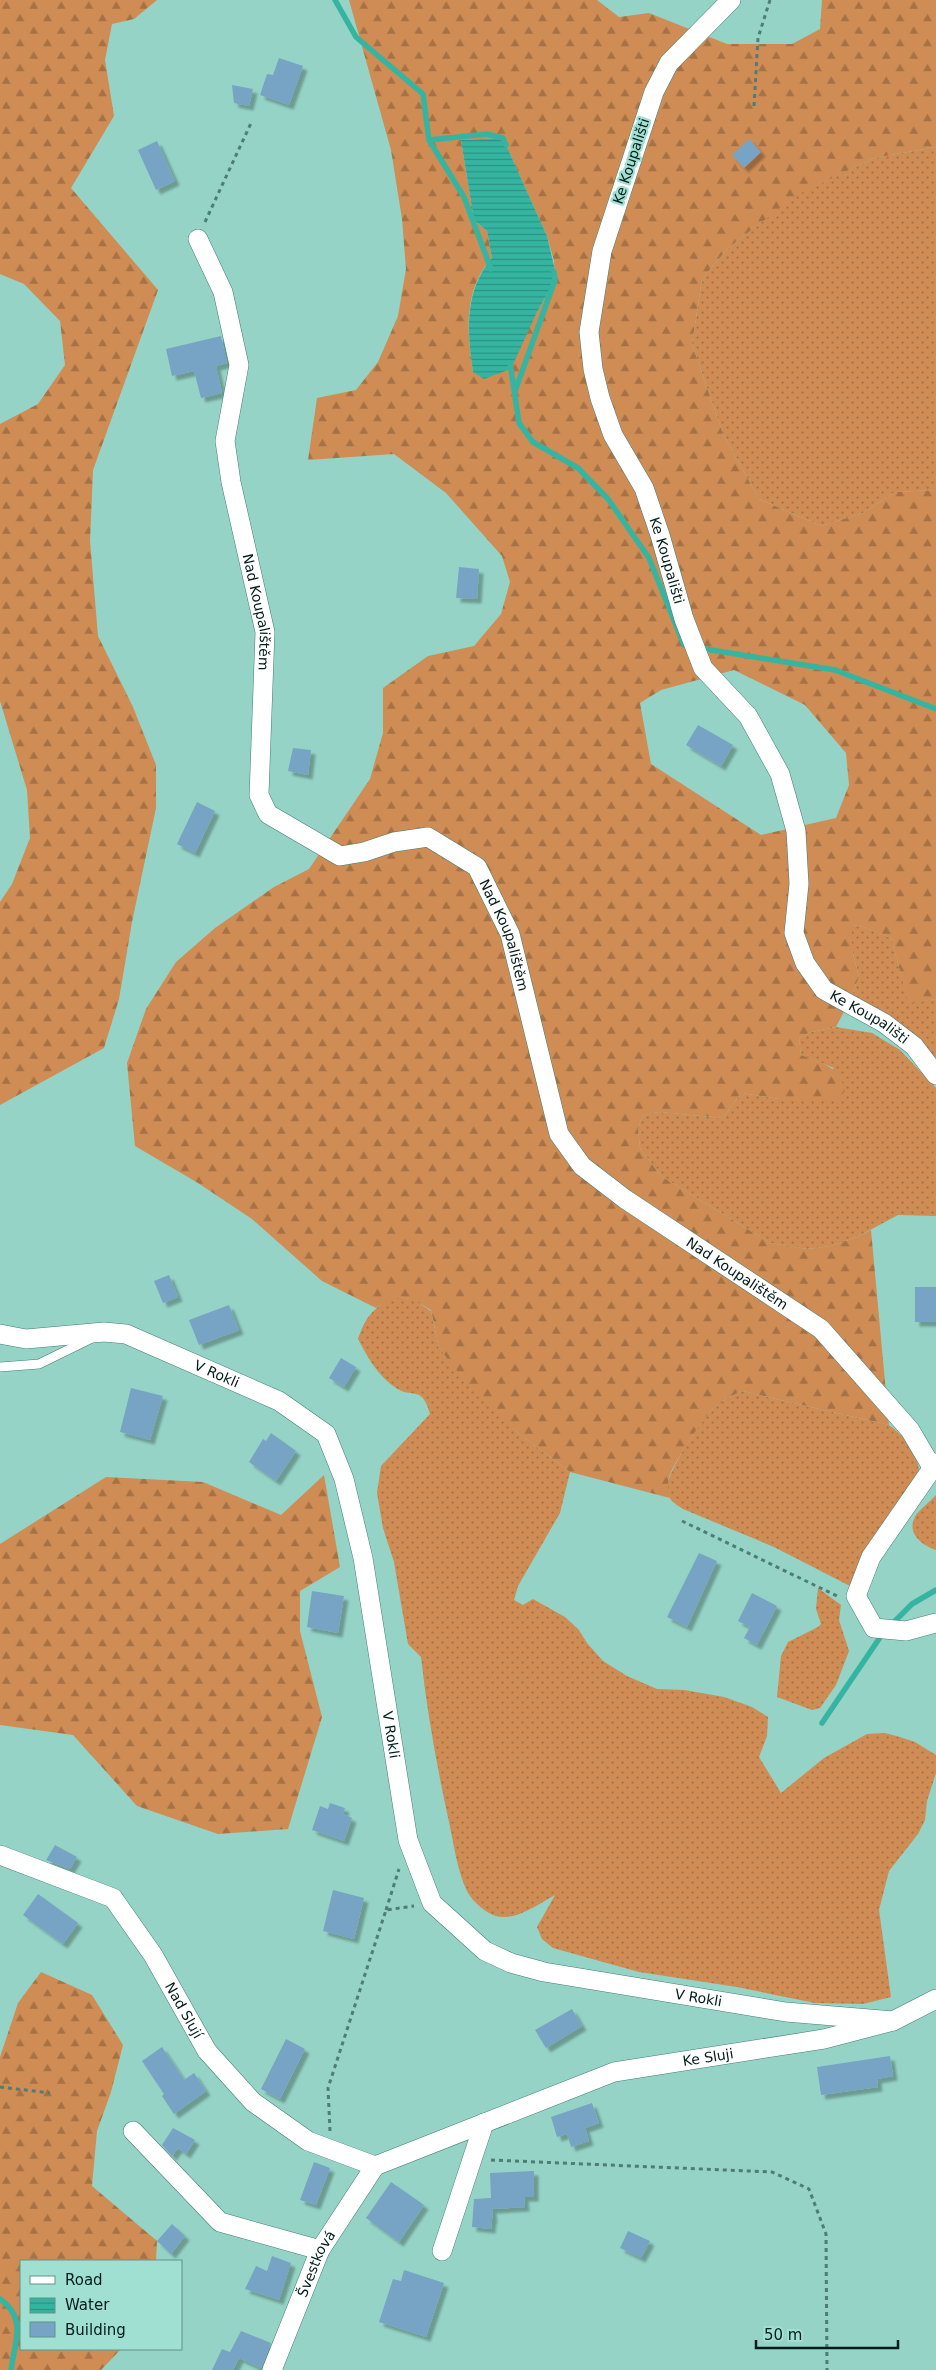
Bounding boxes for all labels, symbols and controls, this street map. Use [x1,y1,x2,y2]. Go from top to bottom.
street label: Ke Koupališti [610,116,652,206]
street label: Ke Koupališti [646,515,687,606]
street label: Nad Koupalištěm [239,552,273,671]
street label: Nad Koupalištěm [476,877,532,993]
street label: Ke Koupališti [827,987,912,1047]
street label: Nad Koupalištěm [683,1234,791,1313]
street label: V Rokli [192,1357,242,1391]
street label: V Rokli [380,1710,403,1759]
street label: Nad Slují [162,1979,207,2042]
street label: V Rokli [674,1986,723,2009]
street label: Ke Sluji [682,2045,734,2069]
street label: Švestková [293,2228,339,2299]
legend [20,2260,182,2350]
text: Road [65,2271,103,2289]
text: Water [65,2296,110,2314]
scale bar [756,2318,898,2350]
text: Building [65,2321,126,2339]
text: 50 m [764,2326,802,2344]

